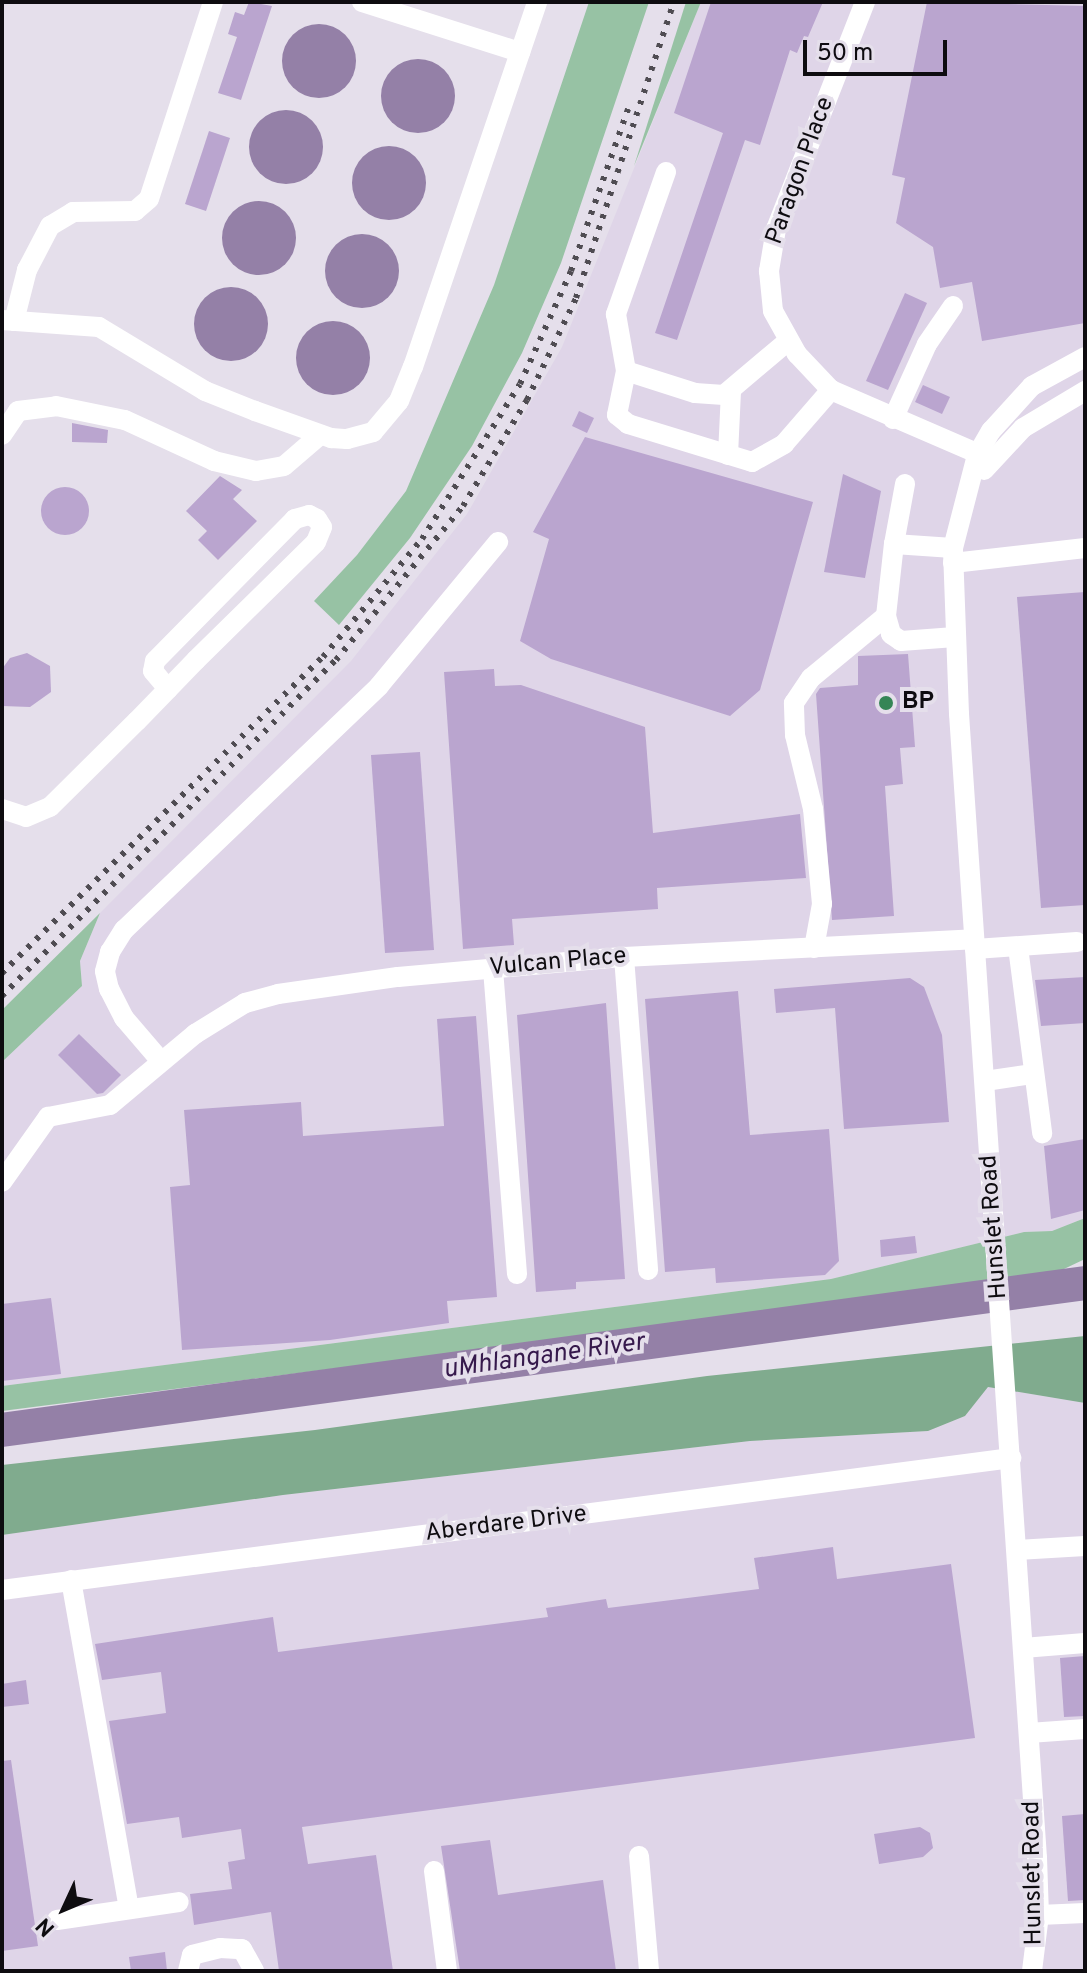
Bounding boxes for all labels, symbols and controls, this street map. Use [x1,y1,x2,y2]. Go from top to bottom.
scale bar [807,24,951,74]
text: 50 m [817,39,873,69]
street label: Paragon Place [761,93,841,249]
place label: BP [902,689,934,717]
marker: BP [877,694,895,712]
street label: Vulcan Place [488,943,628,983]
street label: Hunslet Road [976,1154,1014,1300]
water label: uMhlangane River [441,1327,647,1387]
street label: Aberdare Drive [424,1501,588,1549]
street label: Hunslet Road [1018,1801,1050,1945]
north arrow [24,1869,104,1949]
text: N [31,1911,62,1941]

